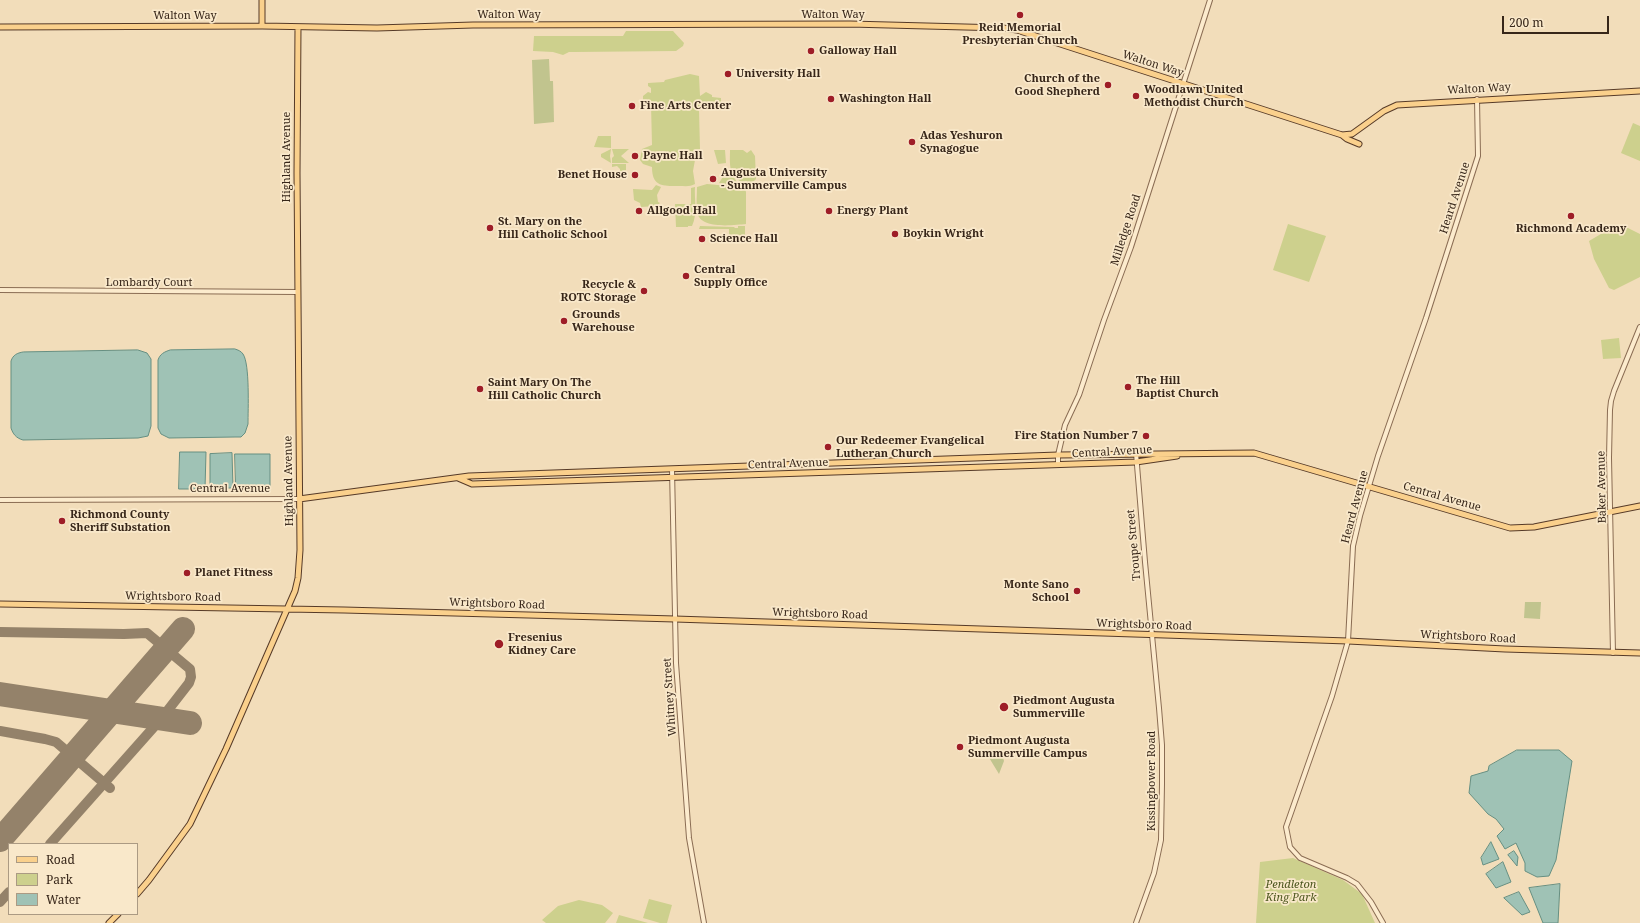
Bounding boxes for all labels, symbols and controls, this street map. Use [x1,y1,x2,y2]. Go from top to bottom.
street label: Walton Way [477,8,541,22]
street label: Walton Way [801,8,865,22]
scale bar [1504,8,1611,34]
street label: Walton Way [153,9,217,23]
marker: Reid Memorial Presbyterian Church [1015,10,1025,20]
text: 200 m [1509,14,1544,31]
place label: Reid Memorial Presbyterian Church [962,21,1078,47]
place label: Galloway Hall [819,44,897,58]
marker: Galloway Hall [806,46,816,56]
street label: Walton Way [1121,48,1185,80]
place label: University Hall [736,67,820,81]
marker: University Hall [723,69,733,79]
place label: Church of the Good Shepherd [1014,72,1100,98]
marker: Church of the Good Shepherd [1103,80,1113,90]
street label: Walton Way [1447,81,1511,97]
place label: Woodlawn United Methodist Church [1144,83,1244,109]
marker: Woodlawn United Methodist Church [1131,91,1141,101]
place label: Washington Hall [839,92,931,106]
marker: Washington Hall [826,94,836,104]
place label: Fine Arts Center [640,99,731,113]
marker: Fine Arts Center [627,101,637,111]
street label: Highland Avenue [280,112,294,202]
place label: Adas Yeshuron Synagogue [920,129,1003,155]
marker: Adas Yeshuron Synagogue [907,137,917,147]
place label: Payne Hall [643,149,703,163]
marker: Payne Hall [630,151,640,161]
street label: Heard Avenue [1437,160,1473,236]
place label: Augusta University - Summerville Campus [721,166,847,192]
place label: Benet House [558,168,627,182]
marker: Benet House [630,170,640,180]
marker: Augusta University - Summerville Campus [708,174,718,184]
street label: Milledge Road [1108,193,1144,267]
place label: Allgood Hall [647,204,716,218]
place label: Energy Plant [837,204,908,218]
marker: Allgood Hall [634,206,644,216]
marker: Energy Plant [824,206,834,216]
marker: Richmond Academy [1566,211,1576,221]
place label: St. Mary on the Hill Catholic School [498,215,607,241]
place label: Richmond Academy [1516,222,1626,236]
marker: St. Mary on the Hill Catholic School [485,223,495,233]
place label: Boykin Wright [903,227,984,241]
marker: Boykin Wright [890,229,900,239]
place label: Science Hall [710,232,778,246]
marker: Science Hall [697,234,707,244]
place label: Central Supply Office [694,263,768,289]
marker: Central Supply Office [681,271,691,281]
street label: Lombardy Court [106,276,192,290]
place label: Recycle & ROTC Storage [561,278,636,304]
marker: Recycle & ROTC Storage [639,286,649,296]
place label: Grounds Warehouse [572,308,635,334]
marker: Grounds Warehouse [559,316,569,326]
place label: The Hill Baptist Church [1136,374,1219,400]
place label: Saint Mary On The Hill Catholic Church [488,376,601,402]
marker: The Hill Baptist Church [1123,382,1133,392]
marker: Saint Mary On The Hill Catholic Church [475,384,485,394]
place label: Fire Station Number 7 [1015,429,1138,443]
marker: Fire Station Number 7 [1141,431,1151,441]
place label: Our Redeemer Evangelical Lutheran Church [836,434,984,460]
street label: Highland Avenue [282,436,296,526]
marker: Our Redeemer Evangelical Lutheran Church [823,442,833,452]
street label: Central Avenue [1072,443,1152,461]
street label: Baker Avenue [1595,450,1609,524]
street label: Central Avenue [748,456,828,472]
street label: Heard Avenue [1339,469,1371,545]
street label: Central Avenue [1402,480,1482,514]
street label: Central Avenue [190,482,270,496]
place label: Richmond County Sheriff Substation [70,508,170,534]
street label: Troupe Street [1124,509,1144,581]
marker: Richmond County Sheriff Substation [57,516,67,526]
place label: Planet Fitness [195,566,273,580]
marker: Planet Fitness [182,568,192,578]
place label: Monte Sano School [1004,578,1069,604]
marker: Monte Sano School [1072,586,1082,596]
street label: Wrightsboro Road [125,590,221,604]
street label: Wrightsboro Road [449,596,545,612]
street label: Wrightsboro Road [772,606,868,622]
street label: Wrightsboro Road [1096,617,1192,633]
street label: Wrightsboro Road [1420,628,1516,646]
place label: Fresenius Kidney Care [508,631,576,657]
marker: Fresenius Kidney Care [493,638,505,650]
street label: Whitney Street [661,657,679,737]
place label: Piedmont Augusta Summerville [1013,694,1115,720]
marker: Piedmont Augusta Summerville [998,701,1010,713]
street label: Kissingbower Road [1145,731,1159,831]
place label: Piedmont Augusta Summerville Campus [968,734,1087,760]
marker: Piedmont Augusta Summerville Campus [955,742,965,752]
legend [8,843,138,915]
text: Road [46,851,75,868]
text: Park [46,871,73,888]
park label: Pendleton King Park [1265,878,1317,904]
text: Water [46,891,81,908]

